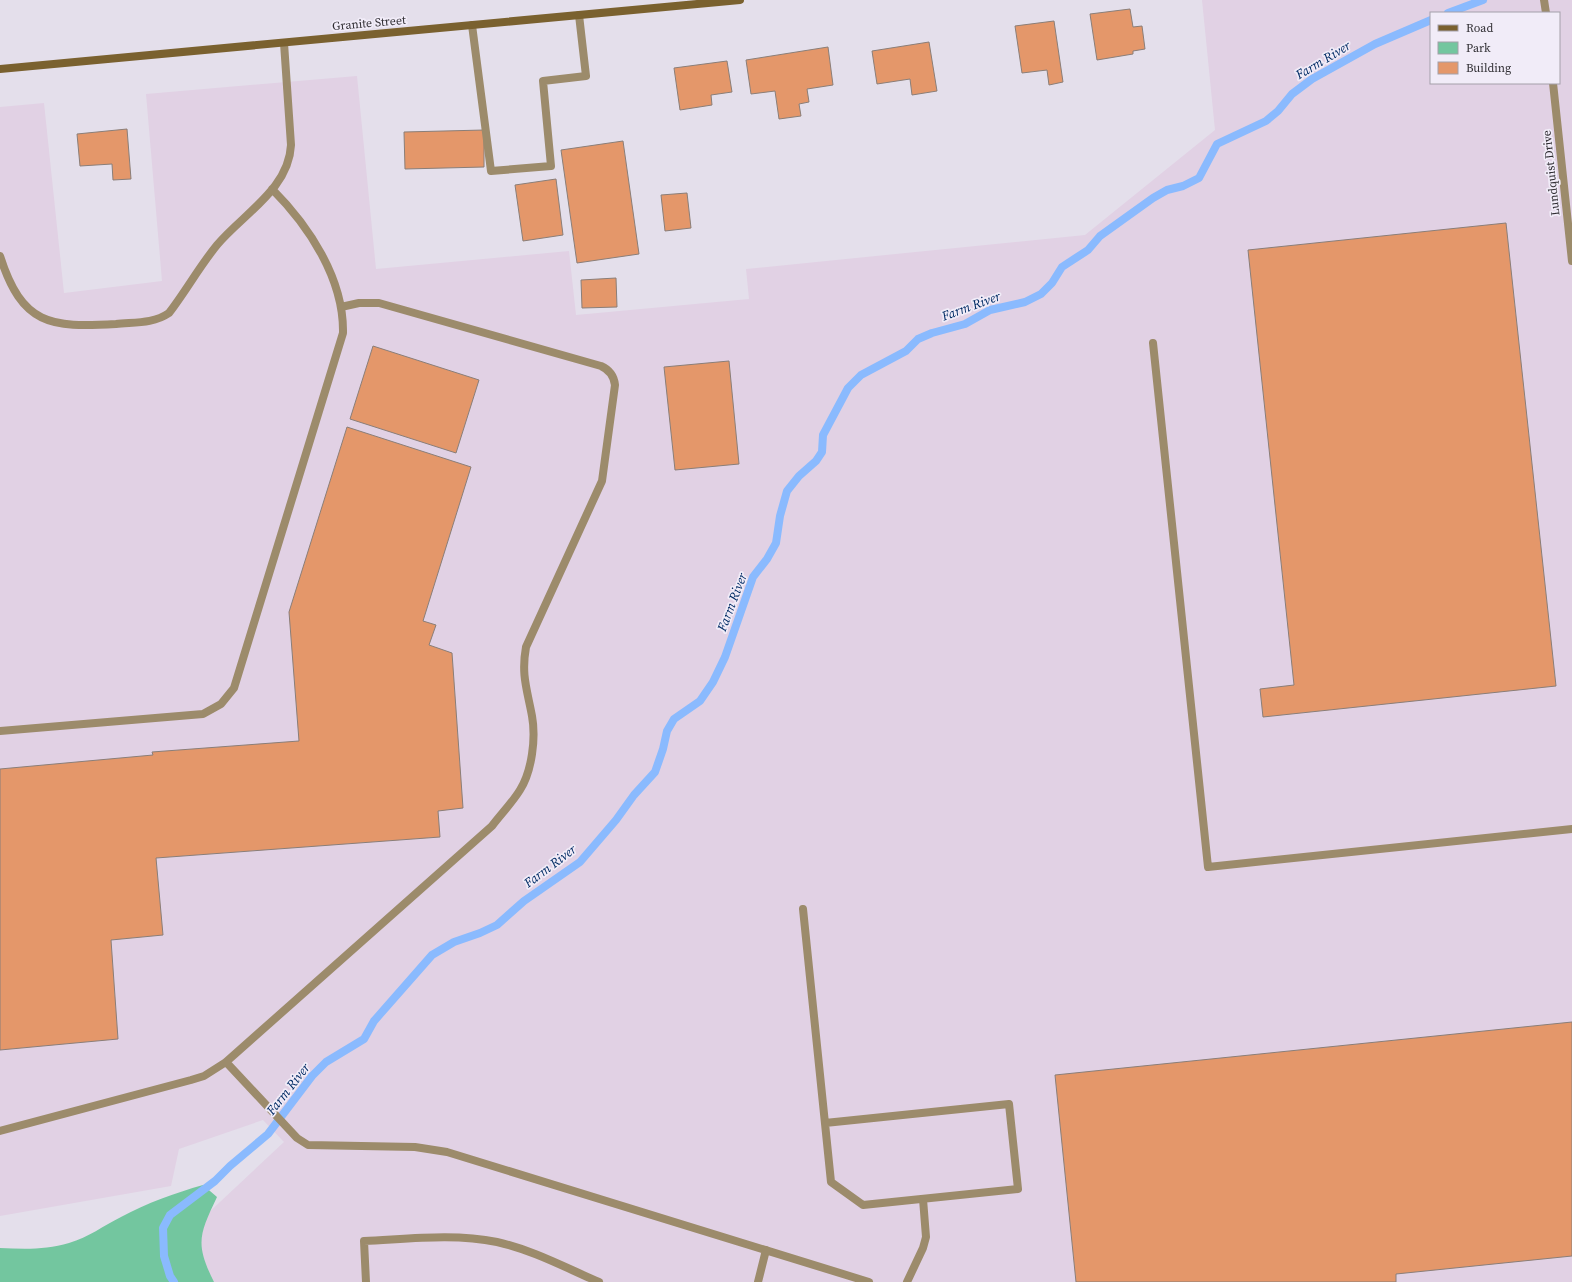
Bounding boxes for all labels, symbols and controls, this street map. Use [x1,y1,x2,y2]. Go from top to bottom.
street label: Granite Street [332,12,407,34]
legend [1430,12,1560,84]
text: Road [1466,20,1493,36]
water label: Farm River [1292,37,1354,84]
text: Park [1466,40,1491,56]
text: Building [1466,60,1511,76]
street label: Lundquist Drive [1539,129,1563,217]
water label: Farm River [938,287,1003,325]
water label: Farm River [713,570,751,635]
water label: Farm River [520,840,580,892]
water label: Farm River [262,1059,314,1119]

